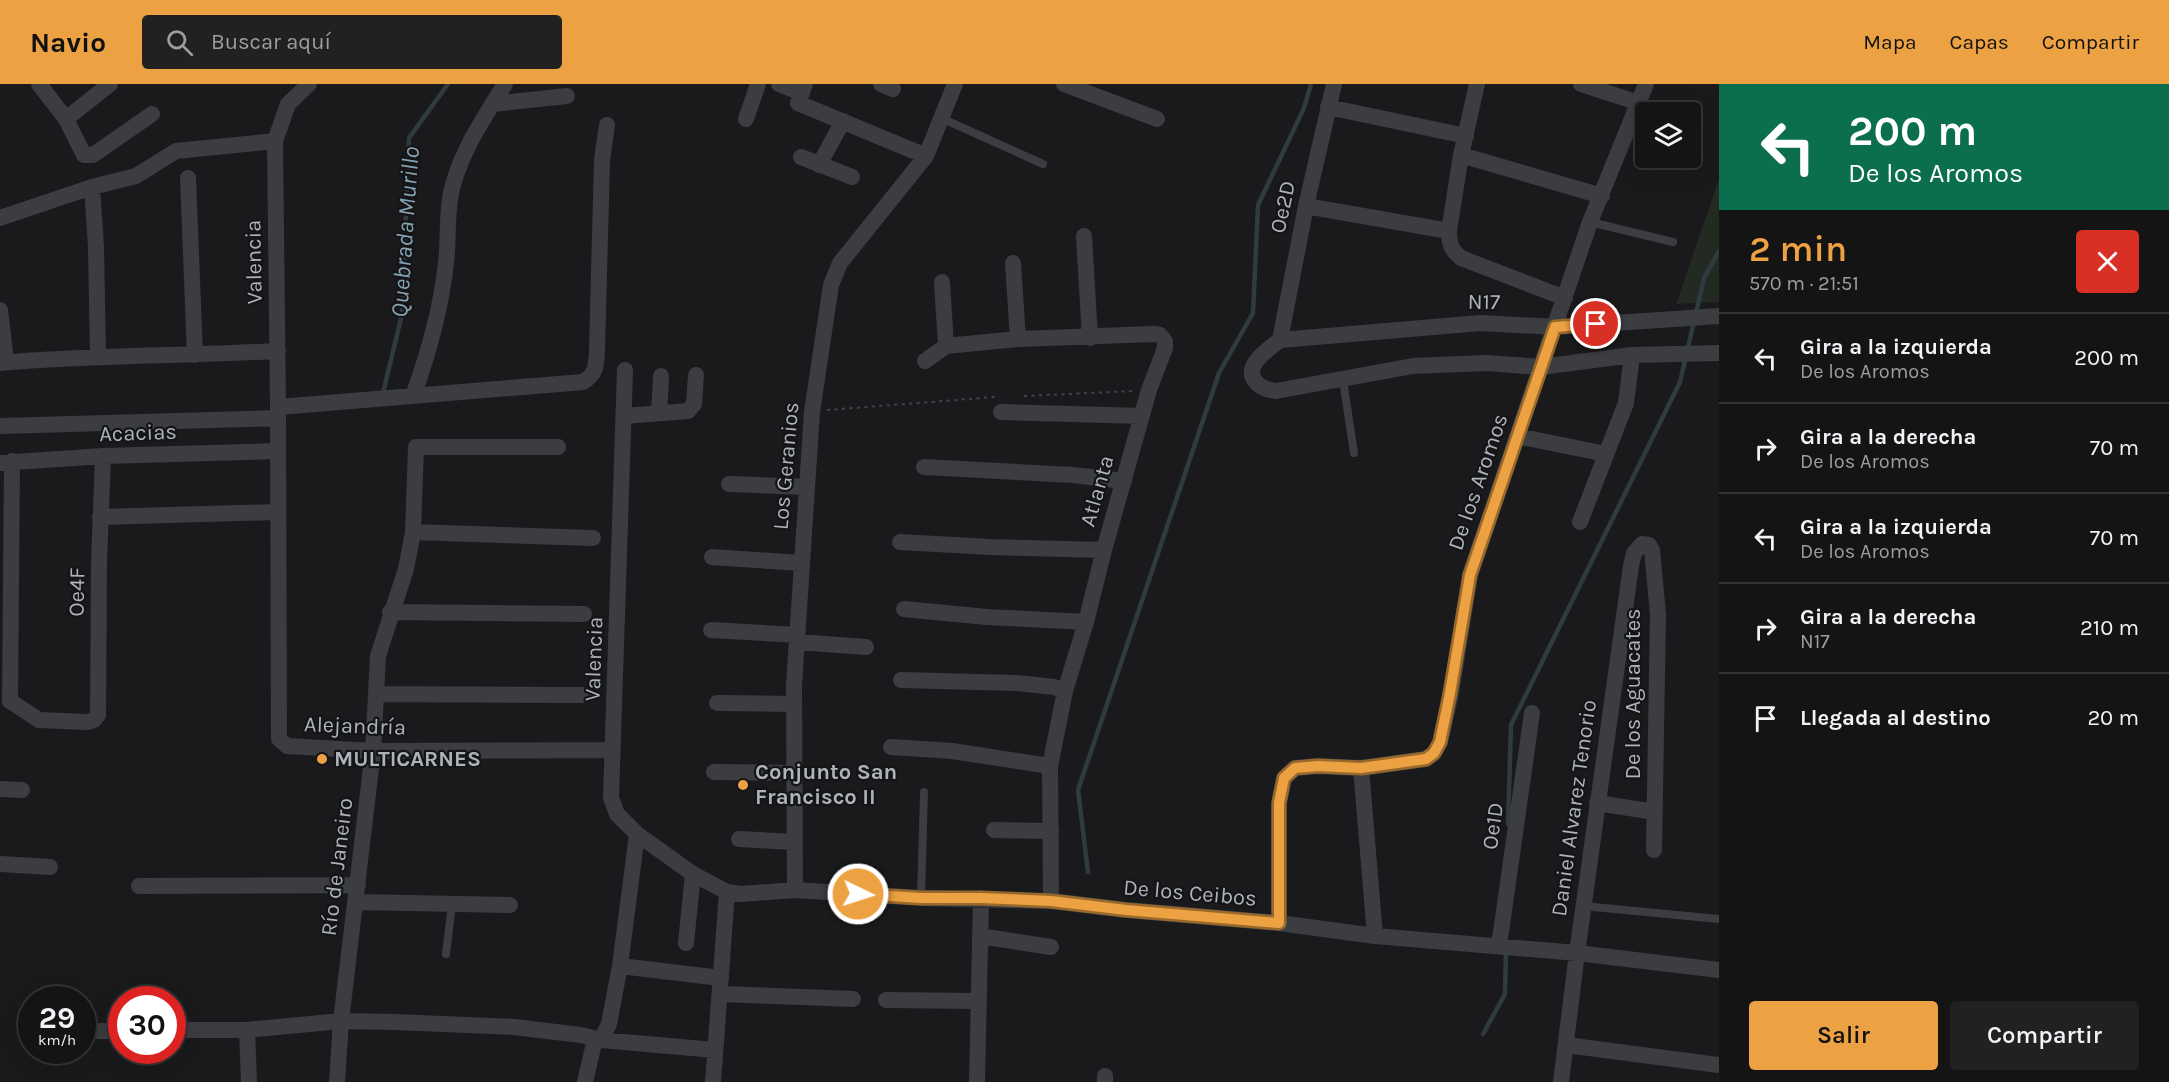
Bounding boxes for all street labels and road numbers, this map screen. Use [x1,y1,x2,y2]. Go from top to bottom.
street label: Oe2D [1265,178,1301,236]
street label: Valencia [240,220,268,304]
street label: N17 [1467,289,1501,315]
street label: Los Geranios [767,401,805,531]
street label: De los Aromos [1442,410,1514,554]
street label: Acacias [99,419,177,447]
street label: Atlanta [1074,452,1120,530]
street label: Oe4F [64,567,90,617]
street label: De los Aguacates [1620,608,1646,780]
street label: Valencia [580,616,608,702]
street label: Daniel Alvarez Tenorio [1546,698,1602,918]
street label: Alejandría [304,711,406,741]
street label: Río de Janeiro [316,796,358,938]
street label: Oe1D [1477,801,1509,851]
street label: De los Ceibos [1122,874,1258,912]

